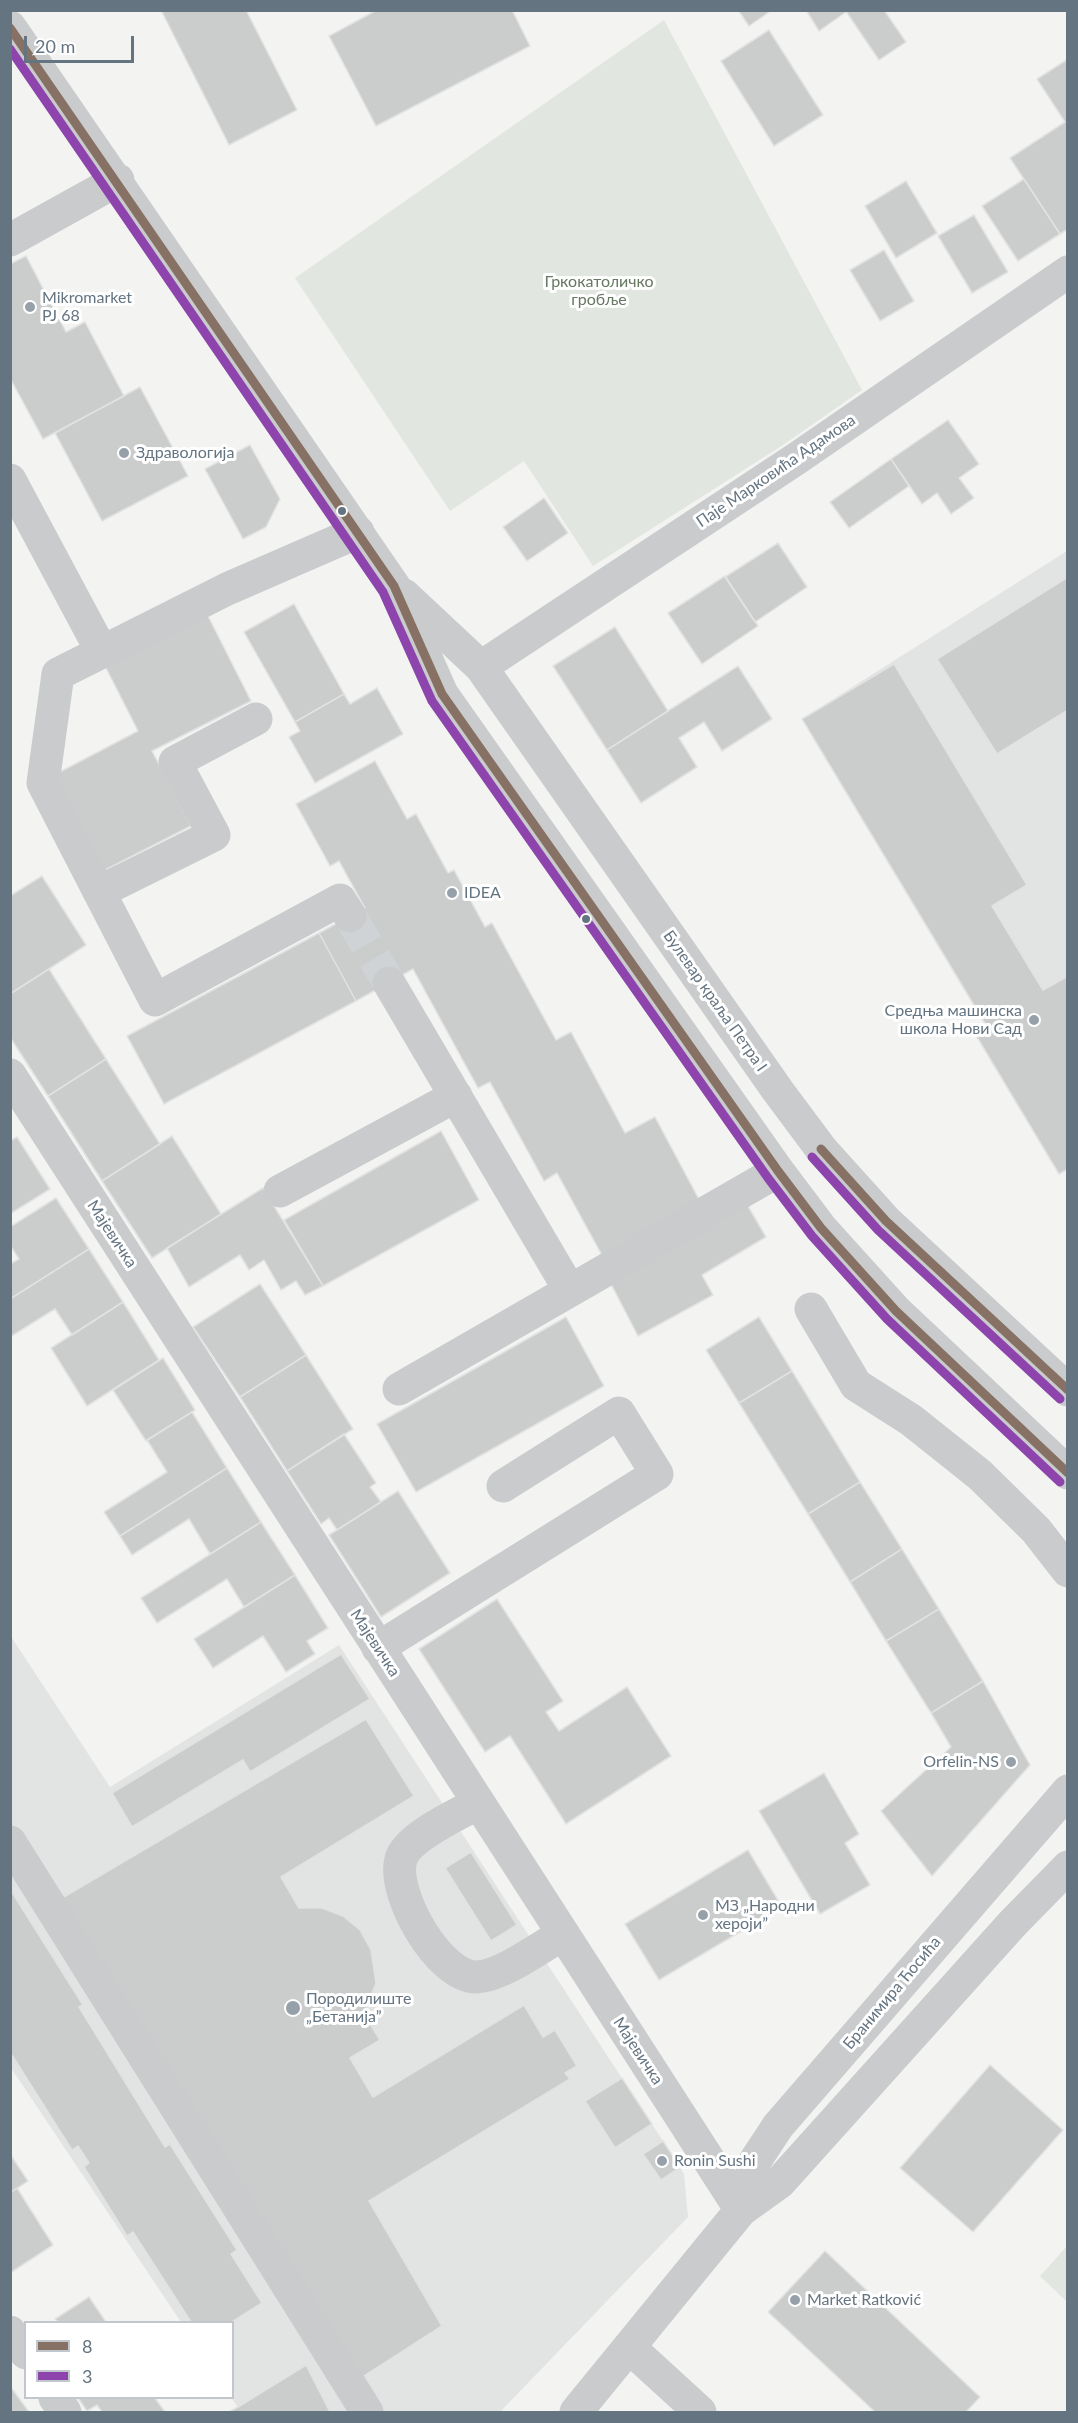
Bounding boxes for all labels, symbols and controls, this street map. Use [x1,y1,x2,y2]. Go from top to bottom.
scale bar [27,24,136,62]
text: 20 m [35,35,75,57]
park label: Гркокатоличко гробље [544,272,654,310]
place label: Mikromarket PJ 68 [42,288,132,326]
marker: Mikromarket PJ 68 [23,300,37,314]
street label: Паје Марковића Адамова [693,411,859,531]
place label: Здравологија [136,443,234,463]
marker: Здравологија [117,446,131,460]
unlabelled marker [336,505,348,517]
place label: IDEA [464,883,501,903]
marker: IDEA [445,886,459,900]
unlabelled marker [580,913,592,925]
street label: Булевар краља Петра I [659,927,771,1075]
place label: Средња машинска школа Нови Сад [885,1001,1022,1039]
marker: Средња машинска школа Нови Сад [1027,1013,1041,1027]
street label: Мајевичка [83,1197,141,1271]
street label: Мајевичка [346,1606,404,1680]
place label: Orfelin-NS [923,1752,999,1772]
marker: Orfelin-NS [1004,1755,1018,1769]
place label: МЗ „Народни хероји” [715,1896,815,1934]
marker: МЗ „Народни хероји” [696,1908,710,1922]
street label: Бранимира Ћосића [839,1933,945,2053]
place label: Породилиште „Бетанија” [306,1989,411,2027]
marker: Породилиште „Бетанија” [284,1999,302,2017]
street label: Мајевичка [609,2014,667,2088]
place label: Ronin Sushi [674,2151,756,2171]
marker: Ronin Sushi [655,2154,669,2168]
place label: Market Ratković [807,2290,921,2310]
marker: Market Ratković [788,2293,802,2307]
legend [24,2321,234,2399]
text: 8 [82,2335,92,2357]
text: 3 [82,2365,92,2387]

